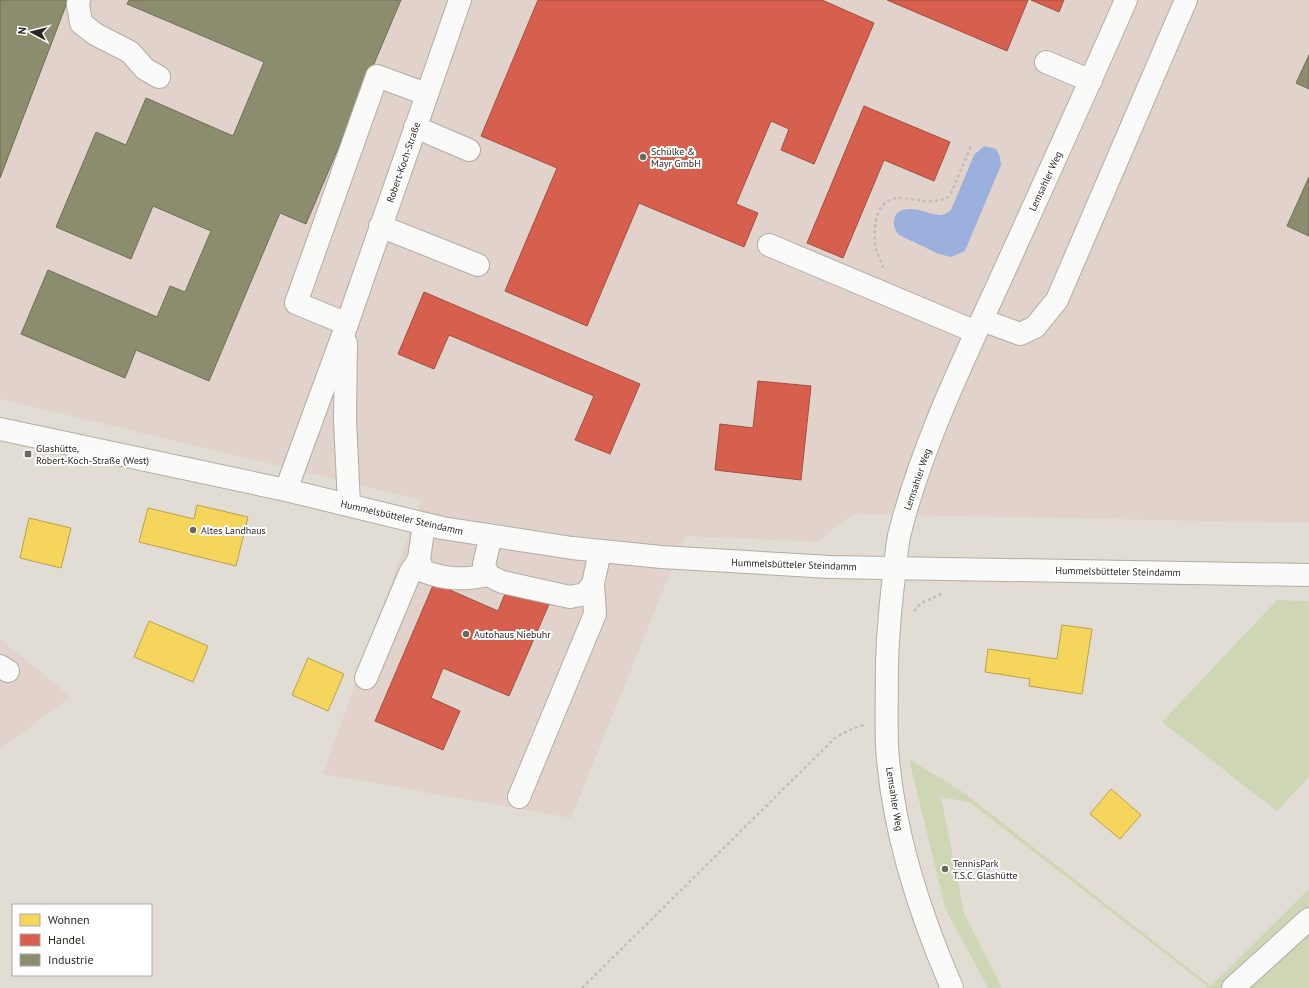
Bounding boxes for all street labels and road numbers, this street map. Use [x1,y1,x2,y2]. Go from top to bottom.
street label: Robert-Koch-Straße [384,120,423,204]
street label: Lemsahler Weg [1026,149,1065,213]
street label: Lemsahler Weg [901,447,934,512]
street label: Hummelsbütteler Steindamm [339,497,465,538]
street label: Hummelsbütteler Steindamm [731,556,857,573]
street label: Hummelsbütteler Steindamm [1055,564,1181,579]
street label: Lemsahler Weg [883,766,906,832]

